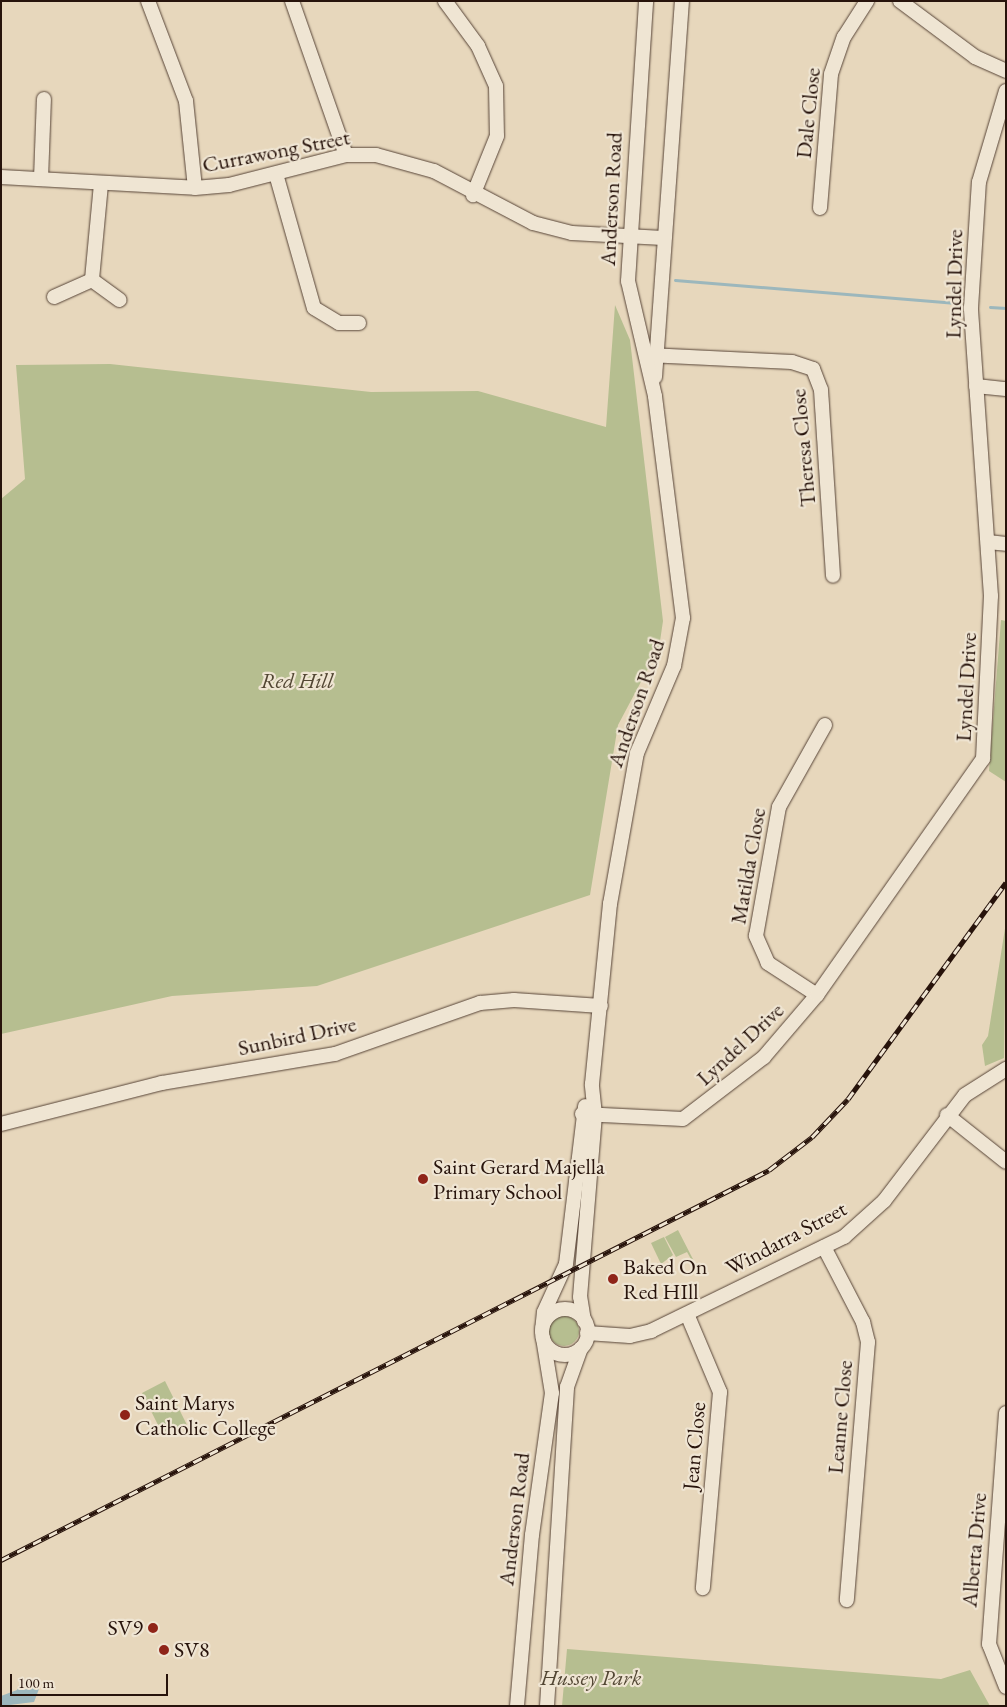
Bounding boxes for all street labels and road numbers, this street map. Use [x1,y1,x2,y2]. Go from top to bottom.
street label: Dale Close [790,66,826,160]
street label: Currawong Street [200,124,352,178]
street label: Anderson Road [594,131,628,267]
street label: Lyndel Drive [940,229,968,339]
street label: Theresa Close [785,388,821,508]
street label: Lyndel Drive [950,632,982,742]
street label: Anderson Road [602,635,670,771]
street label: Matilda Close [725,806,771,926]
street label: Lyndel Drive [691,997,789,1091]
street label: Sunbird Drive [236,1011,358,1061]
street label: Windarra Street [721,1195,851,1281]
street label: Leanne Close [822,1359,858,1475]
street label: Jean Close [677,1401,711,1491]
street label: Anderson Road [493,1451,535,1587]
street label: Alberta Drive [956,1492,992,1608]

